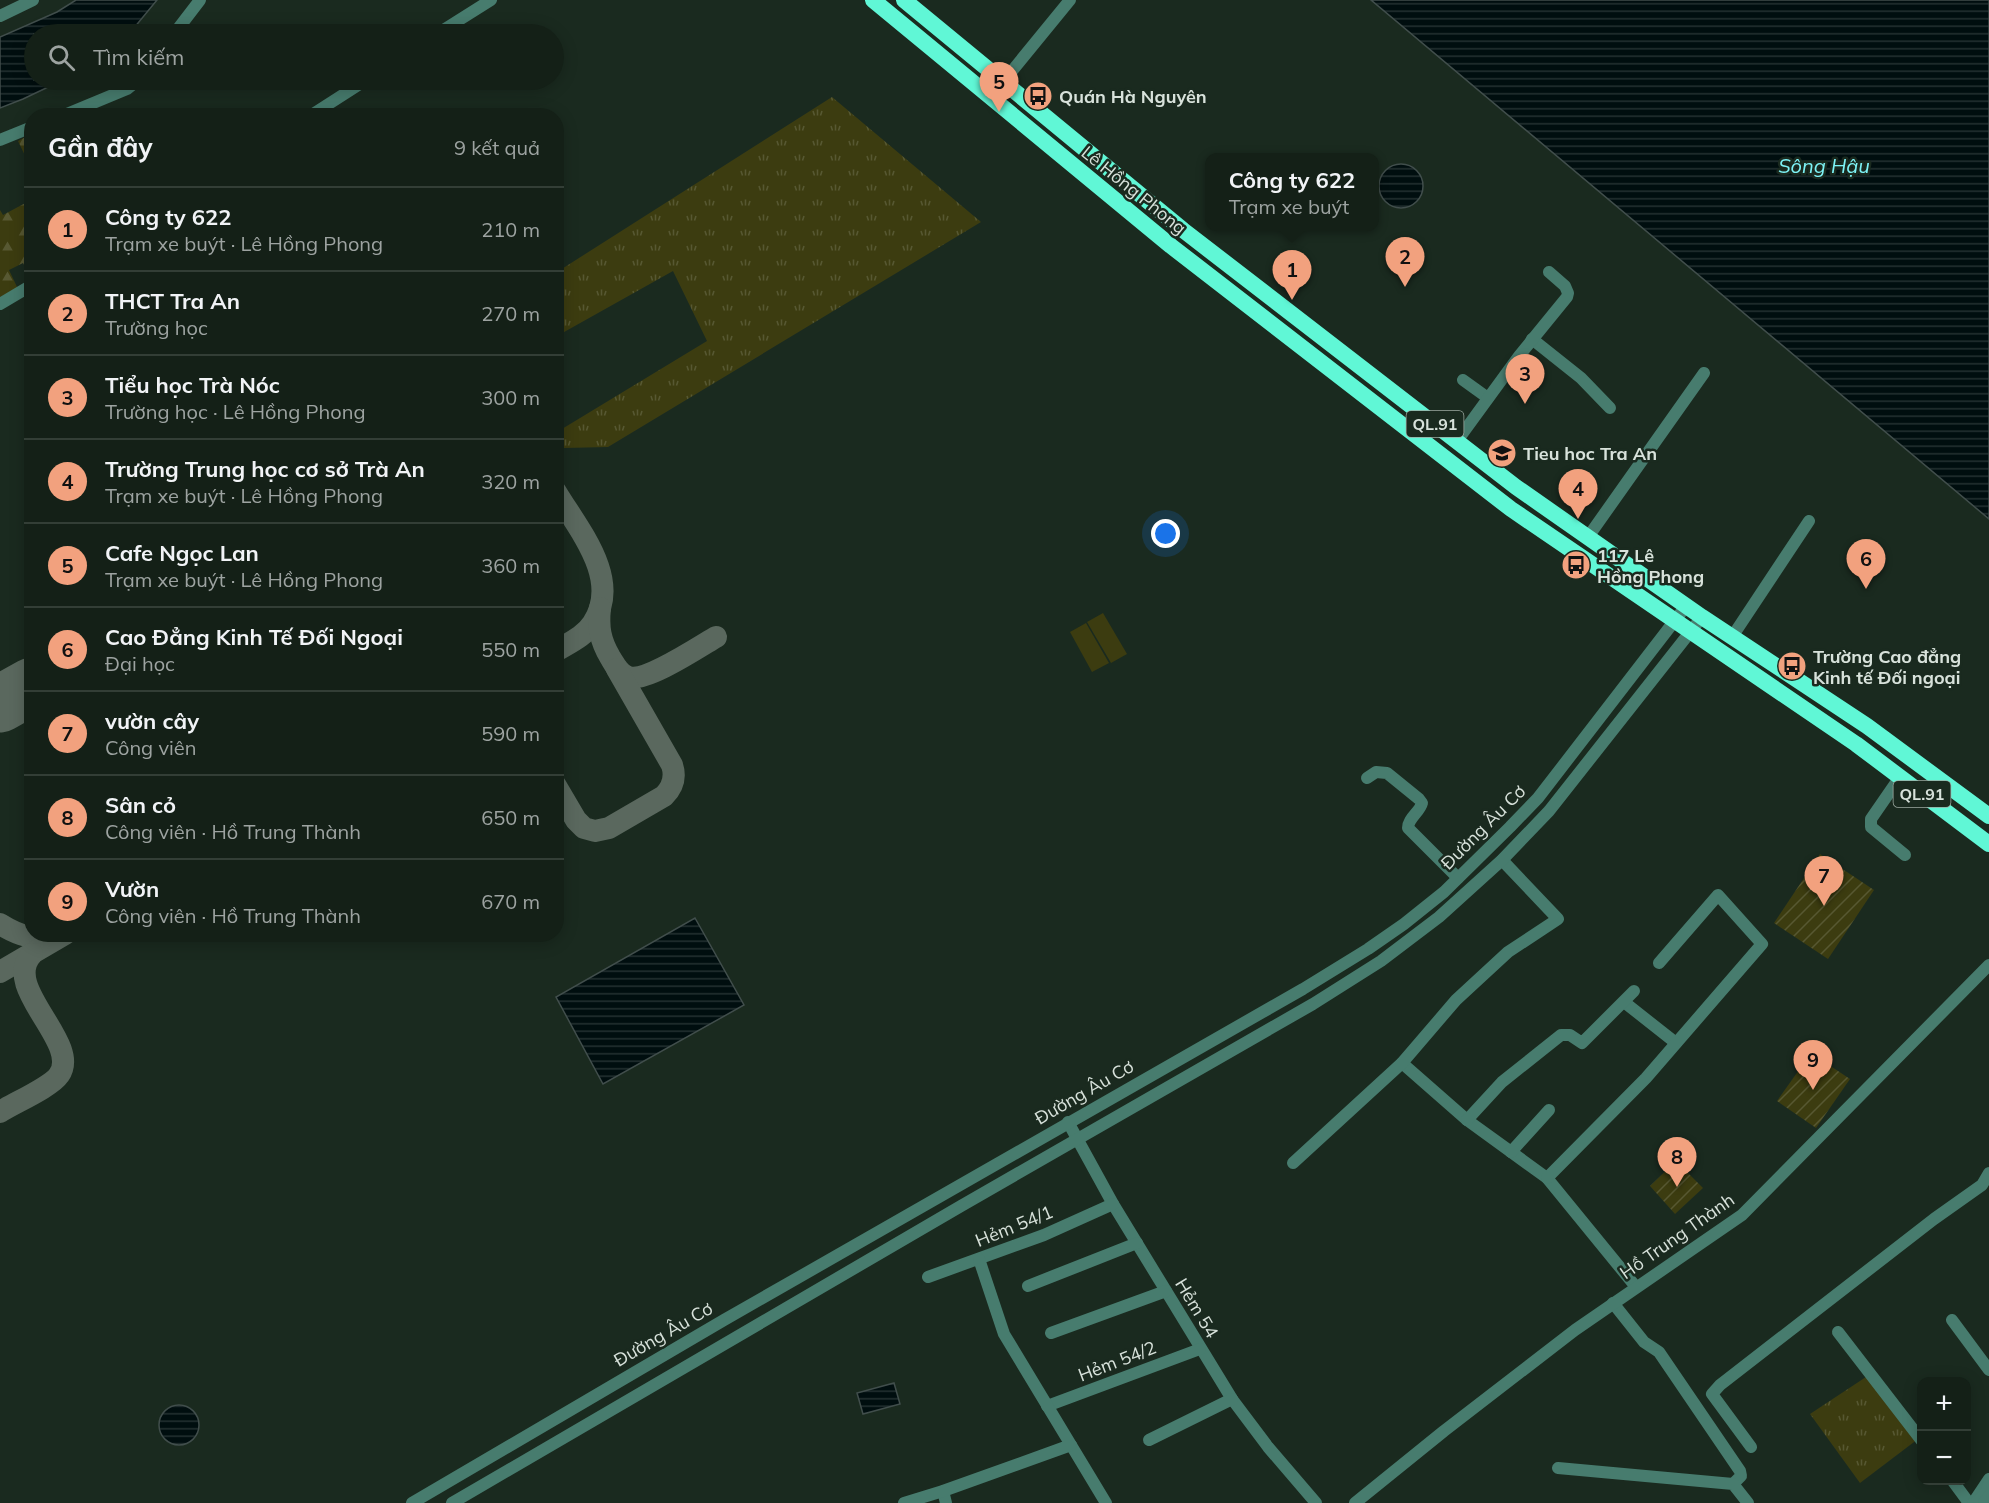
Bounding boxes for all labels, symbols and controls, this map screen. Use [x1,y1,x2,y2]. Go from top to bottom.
search box [24,24,564,90]
icon: search [45,41,78,74]
text: Tìm kiếm [93,43,184,71]
pin: 5 [980,63,1018,112]
bus stop icon: Quán Hà Nguyên [1022,80,1054,112]
place label: Quán Hà Nguyên [1059,85,1207,108]
text: Gần đây [48,131,153,164]
text: 9 kết quả [454,135,540,160]
street label: Lê Hồng Phong [1077,141,1191,239]
popup [1205,153,1379,231]
water label: Sông Hậu [1778,153,1870,178]
text: Công ty 622 [1229,166,1355,194]
text: Trạm xe buýt [1229,194,1349,219]
text: Công ty 622 [105,203,231,231]
text: 1 [62,217,74,242]
text: 210 m [481,217,540,242]
text: Trạm xe buýt · Lê Hồng Phong [105,231,383,256]
pin: 2 [1386,238,1424,287]
pin: 1 [1272,250,1312,300]
text: THCT Tra An [105,287,240,315]
text: 2 [62,301,74,326]
text: 270 m [481,301,540,326]
text: Trường học [105,315,208,340]
pin: 3 [1506,354,1544,404]
text: Tiểu học Trà Nóc [105,371,280,399]
text: 3 [62,385,74,410]
text: 300 m [481,385,540,410]
text: Trường học · Lê Hồng Phong [105,399,365,424]
road number: QL.91 [1406,411,1464,437]
school or university icon: Tieu hoc Tra An [1486,437,1518,469]
place label: Tieu hoc Tra An [1523,442,1657,465]
text: Trường Trung học cơ sở Trà An [105,455,425,483]
text: 4 [62,469,74,494]
text: 320 m [481,469,540,494]
pin: 4 [1558,470,1598,519]
text: Trạm xe buýt · Lê Hồng Phong [105,483,383,508]
your location [1151,519,1180,548]
text: Cafe Ngọc Lan [105,539,259,567]
pin: 6 [1846,540,1886,589]
place label: 117 Lê Hồng Phong [1597,544,1704,588]
bus stop icon: 117 Lê Hồng Phong [1560,549,1592,581]
text: 5 [62,553,74,578]
text: 360 m [481,553,540,578]
text: Trạm xe buýt · Lê Hồng Phong [105,567,383,592]
text: Cao Đẳng Kinh Tế Đối Ngoại [105,623,403,651]
text: 6 [62,637,74,662]
text: 550 m [481,637,540,662]
place label: Trường Cao đẳng Kinh tế Đối ngoại [1813,645,1961,689]
bus stop icon: Trường Cao đẳng Kinh tế Đối ngoại [1776,650,1808,682]
text: Đại học [105,651,175,676]
text: vườn cây [105,707,199,735]
text: 7 [62,721,74,746]
text: 590 m [481,721,540,746]
text: Công viên [105,735,196,760]
street label: Đường Âu Cơ [1436,780,1530,874]
road number: QL.91 [1894,781,1950,807]
text: Sân cỏ [105,791,176,819]
text: 8 [62,805,74,830]
text: 650 m [481,805,540,830]
text: Công viên · Hồ Trung Thành [105,819,361,844]
pin: 7 [1804,856,1844,906]
text: Vườn [105,875,159,903]
text: 9 [62,889,74,914]
text: 670 m [481,889,540,914]
text: Công viên · Hồ Trung Thành [105,903,361,928]
pin: 9 [1794,1040,1832,1090]
street label: Đường Âu Cơ [1030,1054,1138,1130]
pin: 8 [1658,1138,1696,1187]
street label: Hồ Trung Thành [1615,1188,1739,1284]
street label: Hẻm 54/1 [972,1200,1056,1252]
street label: Hẻm 54 [1170,1274,1224,1342]
street label: Đường Âu Cơ [609,1296,717,1372]
street label: Hẻm 54/2 [1075,1336,1159,1386]
map controls [1917,1377,1971,1485]
button: + [1917,1377,1971,1431]
button: − [1917,1431,1971,1485]

